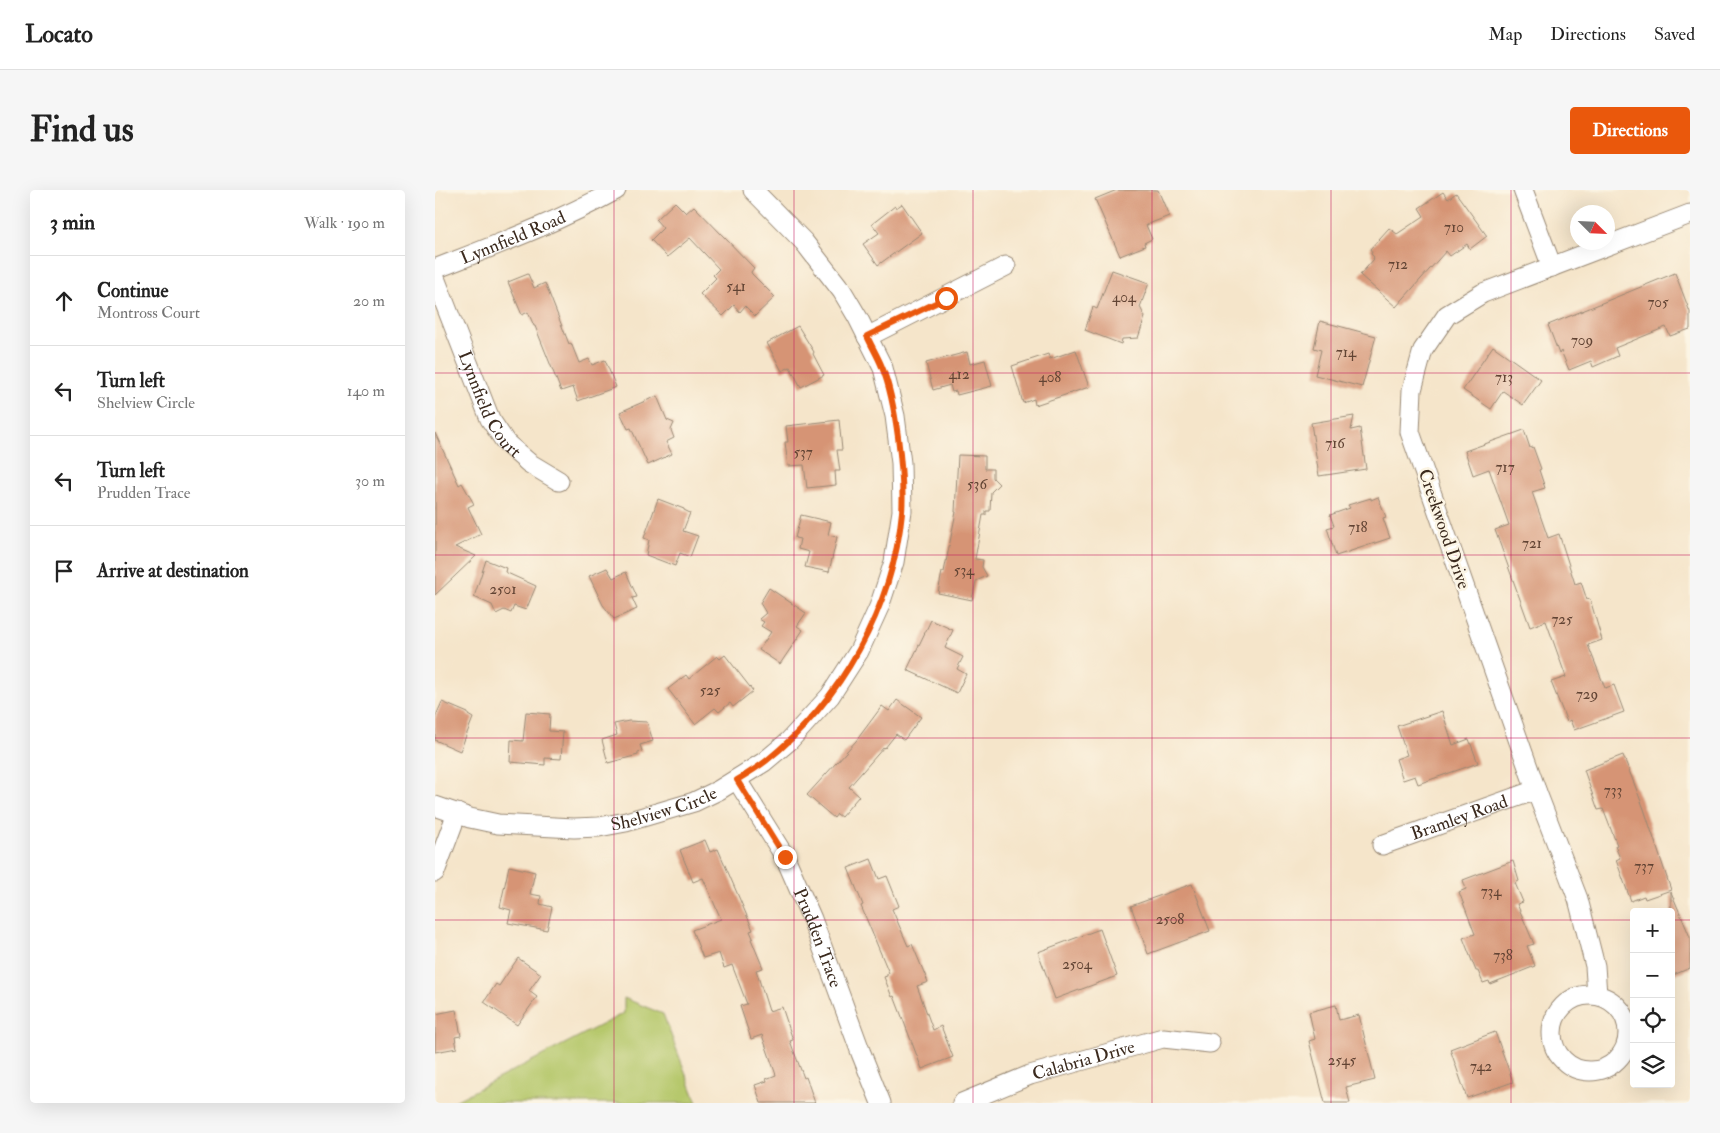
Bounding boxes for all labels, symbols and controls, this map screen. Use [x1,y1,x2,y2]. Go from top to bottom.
text: Locato [25,19,93,50]
text: Map [1489,23,1522,46]
text: Directions [1550,23,1626,46]
text: Saved [1654,23,1695,46]
button: Directions [1570,107,1690,154]
text: Find us [30,108,134,152]
street label: Lynnfield Road [457,205,569,269]
north arrow [1570,205,1615,250]
text: 3 min [50,209,95,236]
text: Walk · 190 m [304,213,385,233]
house number: 710 [1444,218,1464,237]
house number: 712 [1388,255,1408,274]
house number: 541 [726,277,746,296]
text: Continue [97,279,168,303]
icon: ahead [50,287,78,315]
route start [935,287,958,310]
house number: 404 [1112,288,1137,307]
text: 20 m [353,291,385,311]
house number: 705 [1647,293,1669,312]
text: Montross Court [97,303,200,323]
house number: 709 [1571,331,1593,350]
house number: 714 [1336,343,1357,362]
street label: Lynnfield Court [453,347,526,463]
house number: 412 [948,365,970,384]
house number: 408 [1039,368,1061,387]
house number: 713 [1495,368,1513,387]
text: Turn left [97,369,165,393]
icon: left [50,377,78,405]
text: 140 m [347,381,385,401]
text: Shelview Circle [97,393,195,413]
house number: 716 [1325,434,1346,453]
house number: 537 [793,443,813,462]
house number: 717 [1495,458,1515,477]
text: Turn left [97,459,165,483]
street label: Creekwood Drive [1413,466,1475,592]
icon: left [50,467,78,495]
text: 30 m [355,471,385,491]
house number: 536 [967,475,988,494]
text: Prudden Trace [97,483,190,503]
house number: 718 [1348,518,1368,537]
house number: 721 [1522,534,1542,553]
icon: arrive [50,557,78,585]
text: Arrive at destination [97,559,249,583]
house number: 534 [954,561,975,580]
house number: 2501 [490,580,516,599]
house number: 725 [1551,610,1573,629]
house number: 525 [700,681,721,700]
house number: 729 [1576,685,1598,704]
street label: Shelview Circle [609,781,721,836]
house number: 733 [1604,781,1622,800]
street label: Bramley Road [1408,790,1511,845]
route end [774,846,797,869]
house number: 737 [1634,857,1654,876]
house number: 734 [1481,882,1502,901]
street label: Prudden Trace [788,884,848,991]
map controls [1630,908,1675,1088]
button: + [1630,908,1675,953]
house number: 2508 [1156,910,1184,929]
house number: 738 [1493,946,1513,965]
button: − [1630,953,1675,998]
house number: 2504 [1062,955,1093,974]
button: locate [1630,998,1675,1043]
street label: Calabria Drive [1030,1035,1138,1085]
button: layers [1630,1043,1675,1088]
house number: 2545 [1328,1051,1357,1070]
house number: 742 [1470,1057,1492,1076]

